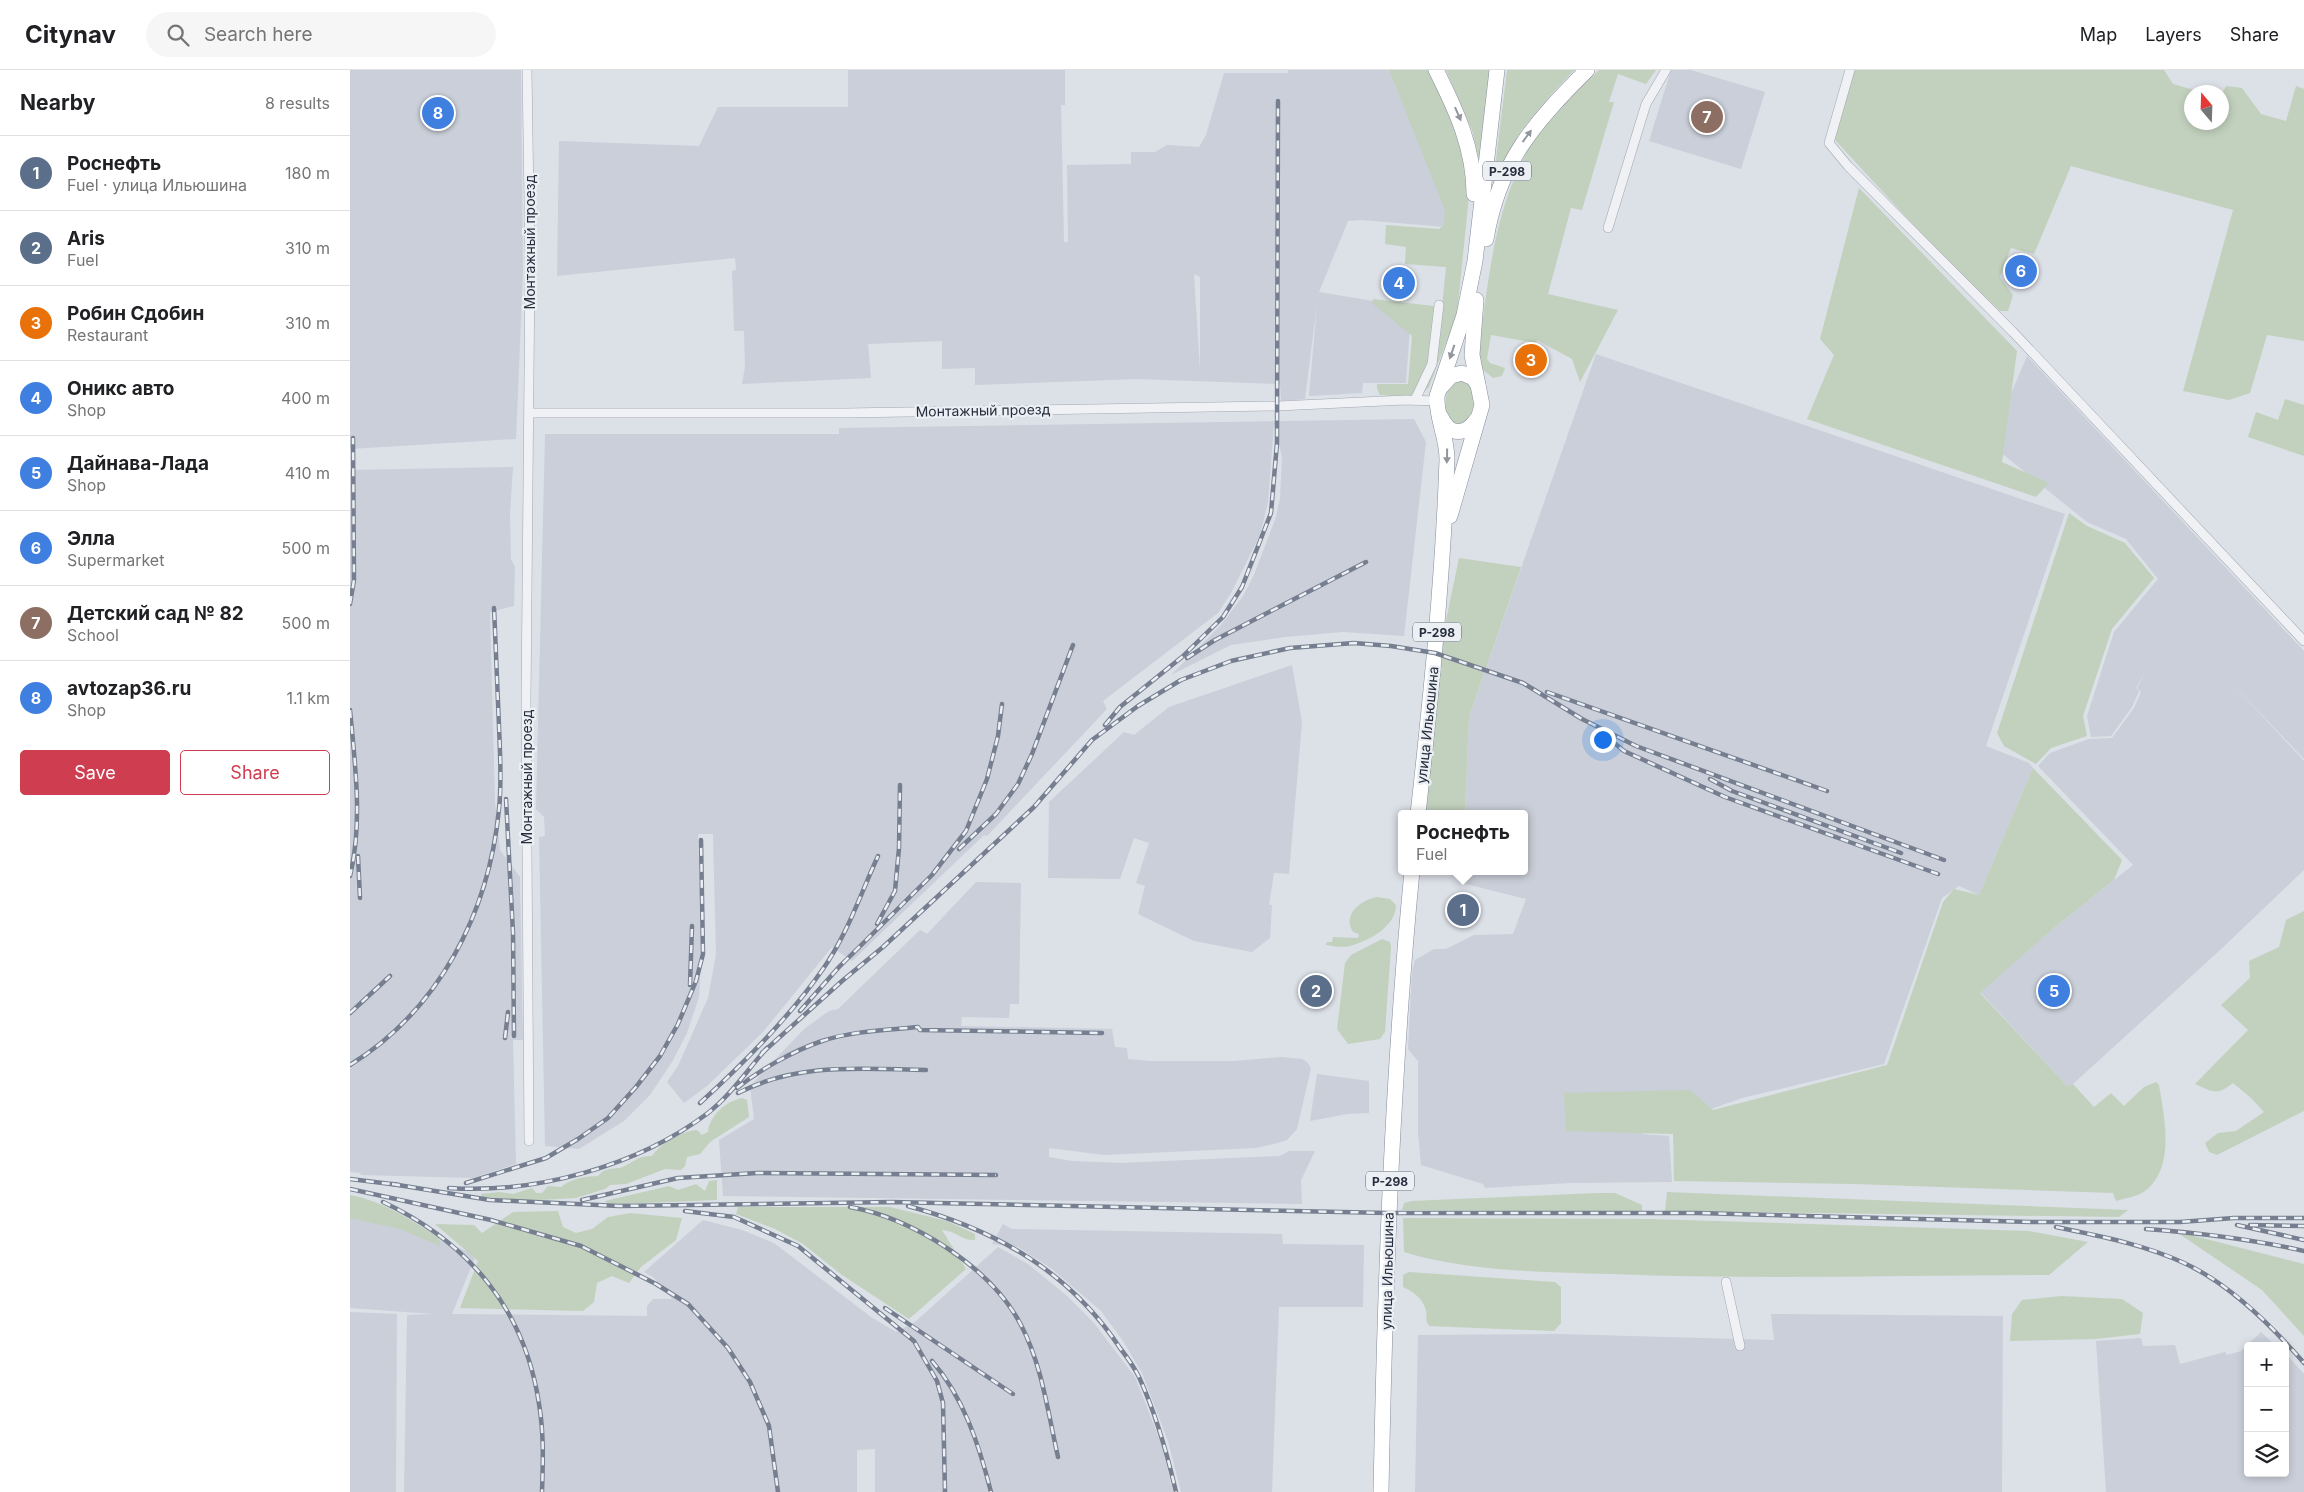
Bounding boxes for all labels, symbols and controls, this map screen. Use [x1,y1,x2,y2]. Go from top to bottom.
search box [146,12,496,57]
text: Citynav [25,20,116,49]
icon: search [164,21,192,49]
text: Search here [204,23,313,46]
text: Map [2080,24,2117,45]
text: Layers [2145,24,2202,45]
text: Share [2230,24,2279,45]
north arrow [2184,85,2229,130]
text: Nearby [20,90,95,115]
text: 8 results [265,93,330,113]
pin: 8 [422,94,454,132]
pin: 7 [1691,98,1723,136]
one-way arrow [1454,107,1462,121]
one-way arrow [1522,129,1532,142]
text: Роснефть [67,152,161,175]
road number: Р-298 [1483,162,1531,180]
text: 1 [33,163,39,183]
text: 180 m [285,163,330,183]
street label: Монтажный проезд [521,174,538,309]
text: Fuel · улица Ильюшина [67,175,247,195]
text: Aris [67,227,105,250]
text: 2 [31,238,41,258]
text: 310 m [285,238,330,258]
text: Fuel [67,250,99,270]
pin: 6 [2005,252,2037,290]
pin: 4 [1383,264,1415,302]
text: Робин Сдобин [67,302,204,325]
text: 3 [31,313,41,333]
text: 310 m [285,313,330,333]
text: Restaurant [67,325,148,345]
pin: 3 [1515,341,1547,379]
one-way arrow [1448,345,1455,360]
text: Оникс авто [67,377,175,400]
text: 4 [31,388,41,408]
text: 400 m [281,388,330,408]
text: Shop [67,400,106,420]
street label: Монтажный проезд [915,400,1051,420]
one-way arrow [1442,449,1450,465]
text: Дайнава-Лада [67,452,209,475]
text: 5 [31,463,41,483]
text: 410 m [285,463,330,483]
text: Shop [67,475,106,495]
text: Элла [67,527,115,550]
text: 6 [31,538,41,558]
text: 500 m [282,538,330,558]
text: Supermarket [67,550,164,570]
text: Детский сад № 82 [67,602,244,625]
text: 7 [31,613,41,633]
text: 500 m [282,613,330,633]
road number: Р-298 [1413,622,1461,642]
text: School [67,625,119,645]
street label: улица Ильюшина [1412,665,1442,785]
text: avtozap36.ru [67,677,191,700]
text: 8 [31,688,41,708]
text: 1.1 km [286,688,330,708]
text: Shop [67,700,106,720]
street label: Монтажный проезд [518,709,535,844]
your location [1590,727,1616,753]
button: Save [20,750,170,795]
button: Share [180,750,330,795]
popup [1398,810,1528,875]
text: Роснефть [1416,821,1510,844]
text: Fuel [1416,844,1448,864]
pin: 1 [1447,891,1479,929]
pin: 2 [1300,972,1332,1010]
pin: 5 [2038,972,2070,1010]
road number: Р-298 [1366,1172,1414,1190]
street label: улица Ильюшина [1377,1212,1397,1330]
map controls [2244,1342,2289,1477]
button: + [2244,1342,2289,1387]
button: − [2244,1387,2289,1432]
button: layers [2244,1432,2289,1477]

